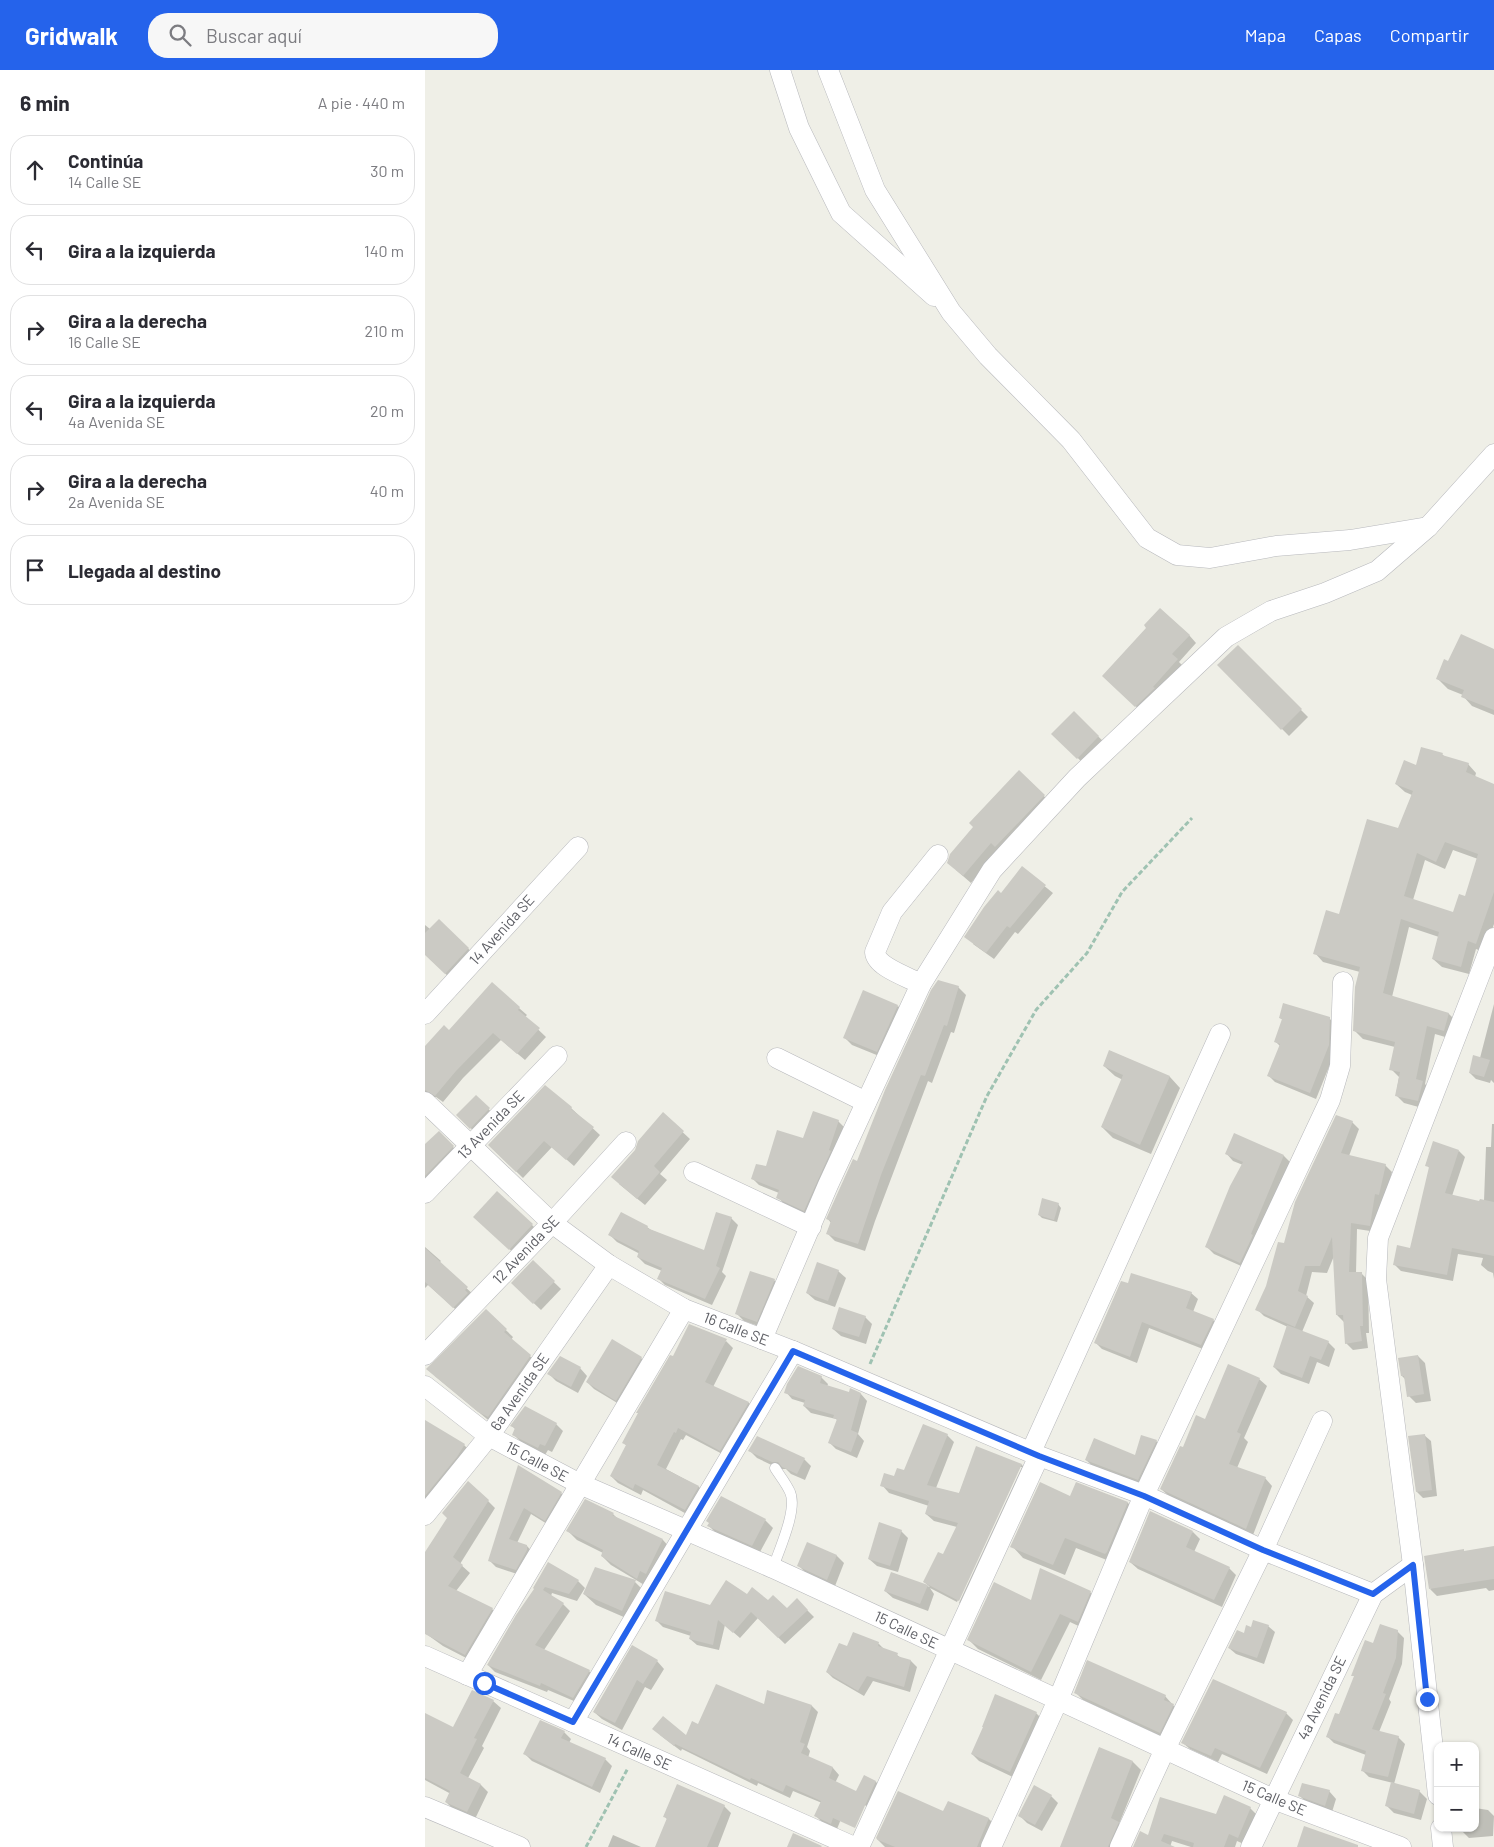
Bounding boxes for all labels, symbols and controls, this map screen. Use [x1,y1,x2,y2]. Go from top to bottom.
search box [148,13,498,58]
text: Gridwalk [25,21,118,50]
icon: search [166,21,194,49]
text: Buscar aquí [206,24,302,47]
text: Mapa [1245,24,1286,46]
text: Capas [1314,24,1362,46]
text: Compartir [1390,24,1469,46]
text: 6 min [20,90,70,115]
text: A pie · 440 m [318,93,405,112]
text: Continúa [68,149,143,172]
icon: ahead [21,156,49,184]
text: 30 m [370,161,404,180]
text: 14 Calle SE [68,172,142,191]
icon: left [21,236,49,264]
text: Gira a la izquierda [68,239,216,262]
text: 140 m [364,241,404,260]
text: Gira a la derecha [68,309,207,332]
icon: right [21,316,49,344]
text: 210 m [365,321,404,340]
text: 16 Calle SE [68,332,141,351]
text: Gira a la izquierda [68,389,216,412]
icon: left [21,396,49,424]
text: 20 m [370,401,404,420]
text: 4a Avenida SE [68,412,165,431]
text: Gira a la derecha [68,469,207,492]
icon: right [21,476,49,504]
text: 40 m [370,481,404,500]
text: 2a Avenida SE [68,492,165,511]
icon: arrive [21,556,49,584]
text: Llegada al destino [68,559,221,582]
street label: 14 Avenida SE [465,890,538,968]
street label: 13 Avenida SE [453,1086,527,1162]
street label: 12 Avenida SE [488,1211,562,1287]
street label: 16 Calle SE [701,1307,772,1349]
street label: 6a Avenida SE [486,1349,553,1434]
street label: 15 Calle SE [503,1437,572,1485]
street label: 15 Calle SE [872,1606,941,1652]
street label: 4a Avenida SE [1293,1653,1349,1742]
route start [473,1672,496,1695]
route end [1416,1688,1439,1711]
street label: 14 Calle SE [604,1729,675,1773]
map controls [1434,1742,1479,1832]
button: + [1434,1742,1479,1787]
street label: 15 Calle SE [1239,1775,1309,1819]
button: − [1434,1787,1479,1832]

